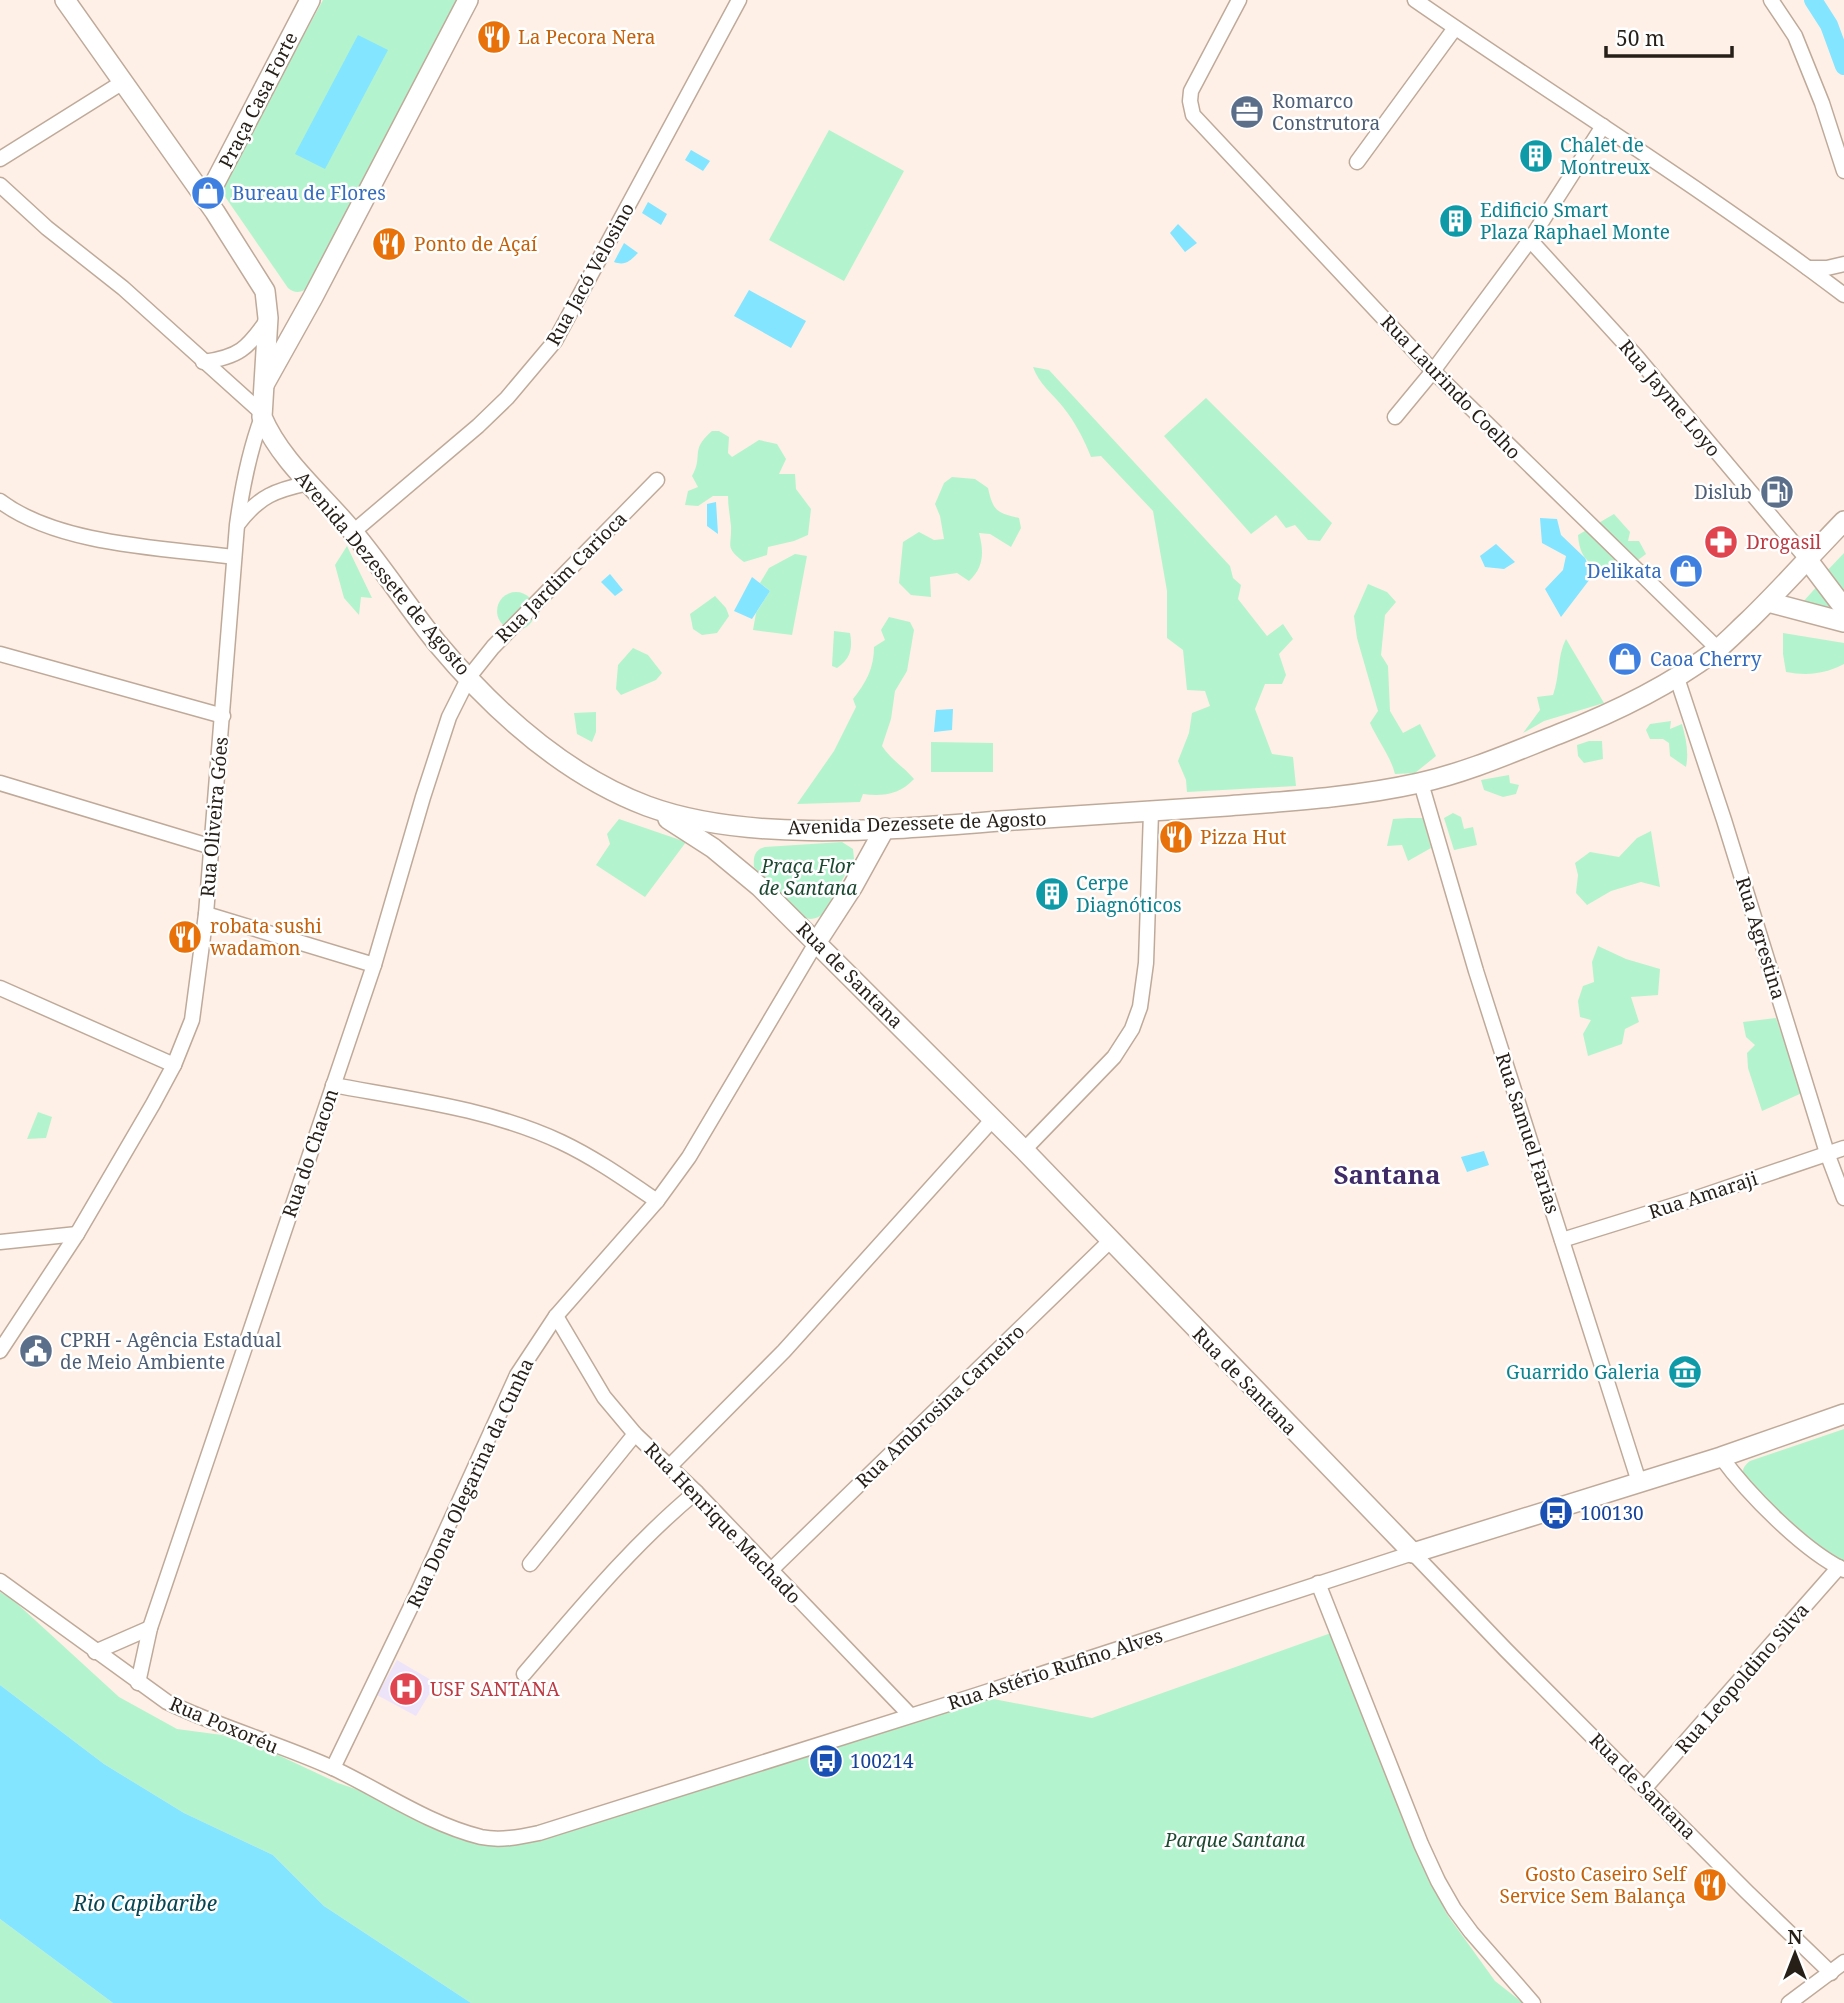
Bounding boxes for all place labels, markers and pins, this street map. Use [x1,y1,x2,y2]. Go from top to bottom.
restaurant icon: La Pecora Nera [475,18,513,56]
place label: La Pecora Nera [518,24,656,50]
place label: Romarco Construtora [1272,88,1380,136]
office icon: Romarco Construtora [1228,93,1266,131]
place label: Chalet de Montreux [1560,132,1650,180]
building icon: Chalet de Montreux [1517,137,1555,175]
shop icon: Bureau de Flores [189,174,227,212]
place label: Bureau de Flores [232,180,386,206]
place label: Edificio Smart Plaza Raphael Monte [1480,197,1670,245]
building icon: Edificio Smart Plaza Raphael Monte [1437,202,1475,240]
restaurant icon: Ponto de Açaí [370,225,408,263]
place label: Ponto de Açaí [414,231,537,257]
fuel station icon: Dislub [1758,473,1796,511]
place label: Dislub [1694,479,1752,505]
pharmacy icon: Drogasil [1702,523,1740,561]
place label: Drogasil [1746,529,1821,555]
shop icon: Delikata [1667,552,1705,590]
place label: Delikata [1587,558,1662,584]
shop icon: Caoa Cherry [1606,640,1644,678]
place label: Caoa Cherry [1650,646,1762,672]
restaurant icon: Pizza Hut [1157,818,1195,856]
place label: Pizza Hut [1200,824,1287,850]
place label: Cerpe Diagnóticos [1076,870,1182,918]
building icon: Cerpe Diagnóticos [1033,875,1071,913]
place label: robata sushi wadamon [210,913,322,961]
restaurant icon: robata sushi wadamon [166,918,204,956]
place label: CPRH - Agência Estadual de Meio Ambiente [60,1327,281,1375]
public building icon: CPRH - Agência Estadual de Meio Ambiente [17,1332,55,1370]
museum icon: Guarrido Galeria [1666,1353,1704,1391]
place label: Guarrido Galeria [1506,1359,1660,1385]
bus stop icon: 100130 [1537,1494,1575,1532]
place label: 100130 [1580,1500,1644,1526]
hospital icon: USF SANTANA [387,1670,425,1708]
place label: USF SANTANA [430,1676,560,1702]
bus stop icon: 100214 [807,1742,845,1780]
place label: 100214 [850,1748,914,1774]
place label: Gosto Caseiro Self Service Sem Balança [1500,1861,1688,1909]
restaurant icon: Gosto Caseiro Self Service Sem Balança [1691,1866,1729,1904]

